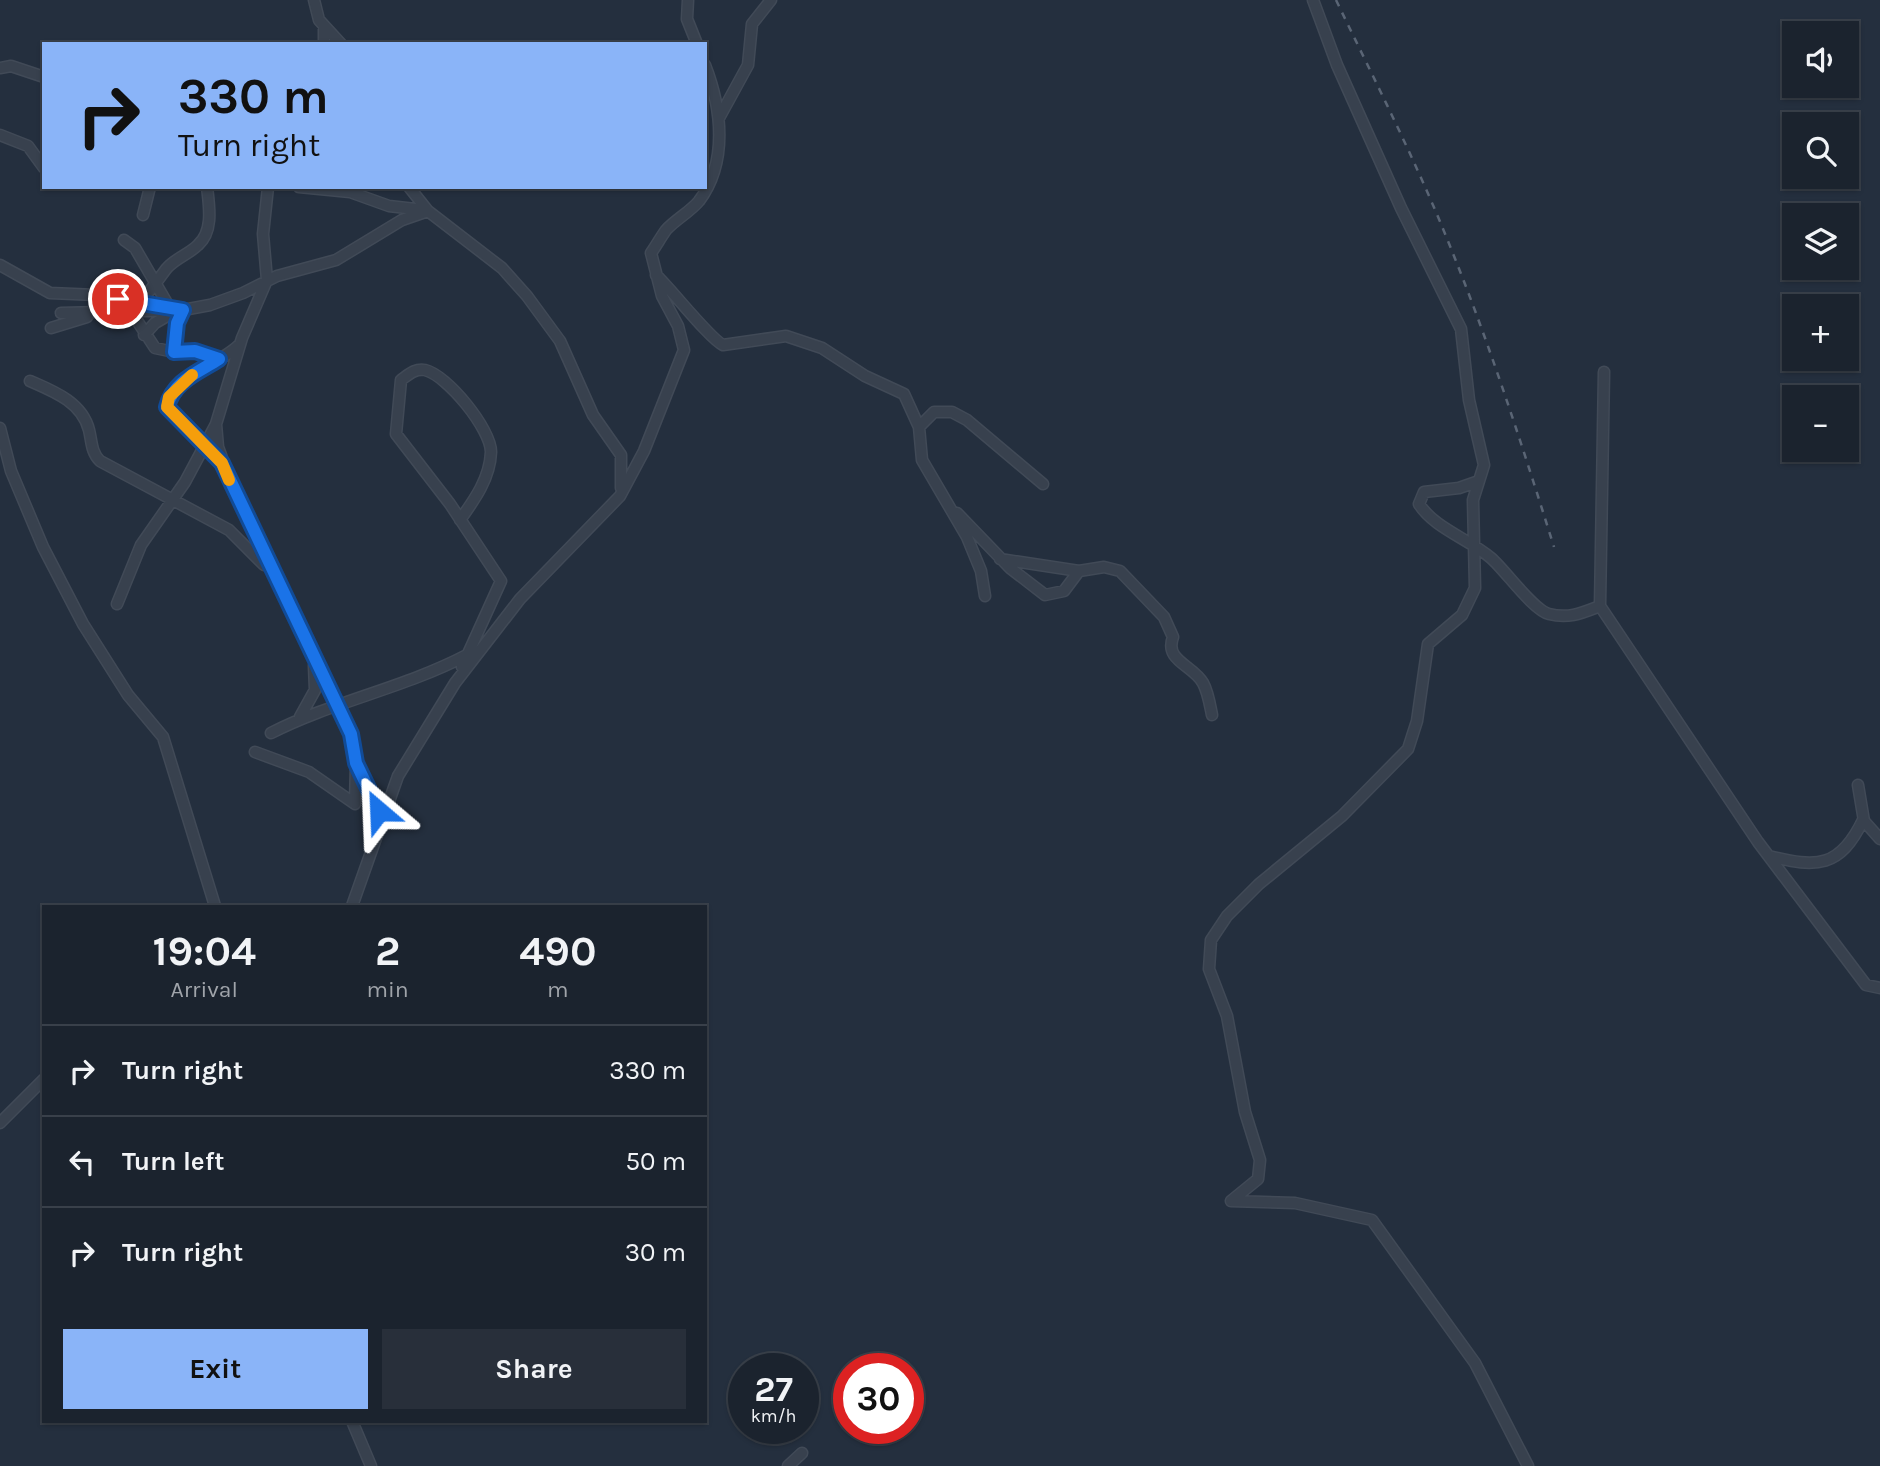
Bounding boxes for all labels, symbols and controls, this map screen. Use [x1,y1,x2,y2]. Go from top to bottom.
map controls [1782,21,1859,462]
button: sound [1782,21,1859,98]
text: 330 m [178,68,329,125]
icon: right [63,70,154,161]
button: search [1782,112,1859,189]
text: Turn right [178,127,320,164]
button: layers [1782,203,1859,280]
pin [88,269,148,329]
icon: arrive [99,280,137,318]
button: + [1782,294,1859,371]
button: − [1782,385,1859,462]
position arrow [342,774,416,848]
text: 19:04 [153,926,256,976]
text: 2 [375,926,400,976]
text: 490 [519,926,596,976]
text: Arrival [171,976,238,1003]
text: min [367,976,409,1003]
text: m [547,976,569,1003]
icon: right [63,1052,101,1090]
text: Turn right [122,1055,243,1086]
text: 330 m [609,1055,686,1086]
icon: left [63,1143,101,1181]
text: Turn left [122,1146,224,1177]
text: 50 m [625,1146,686,1177]
icon: right [63,1234,101,1272]
text: Turn right [122,1237,243,1268]
text: 30 m [625,1237,686,1268]
button: Exit [63,1329,368,1409]
button: Share [382,1329,686,1409]
speed limit sign: 30 [833,1353,924,1444]
text: 27 [754,1369,793,1410]
text: km/h [751,1405,796,1427]

